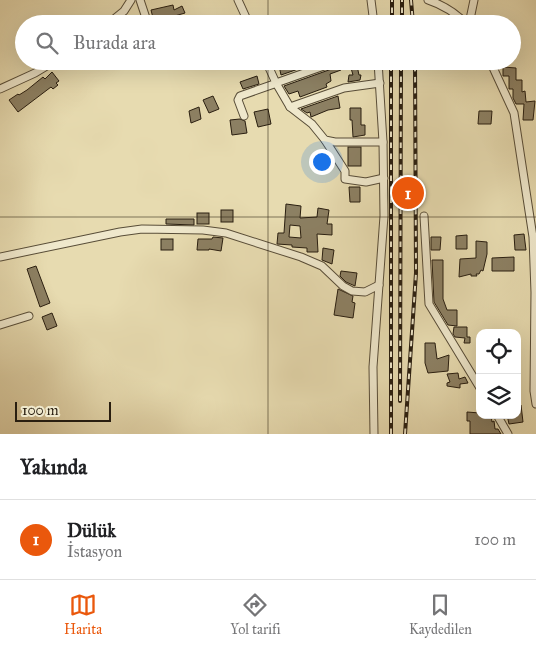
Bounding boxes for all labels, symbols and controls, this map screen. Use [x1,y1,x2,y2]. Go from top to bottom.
search box [15,15,521,70]
icon: search [33,29,61,57]
text: Burada ara [73,31,156,54]
your location [309,149,335,175]
pin: 1 [392,174,424,212]
map controls [476,329,521,419]
button: locate [476,329,521,374]
button: layers [476,374,521,419]
scale bar [15,399,111,422]
text: 100 m [22,402,59,419]
text: Yakında [20,454,87,480]
text: Dülük [67,519,116,542]
text: 1 [33,530,39,549]
text: 100 m [474,530,516,549]
text: İstasyon [67,542,122,561]
tab: Harita [64,591,102,638]
tab: Yol tarifi [230,591,281,638]
tab: Kaydedilen [409,591,472,638]

